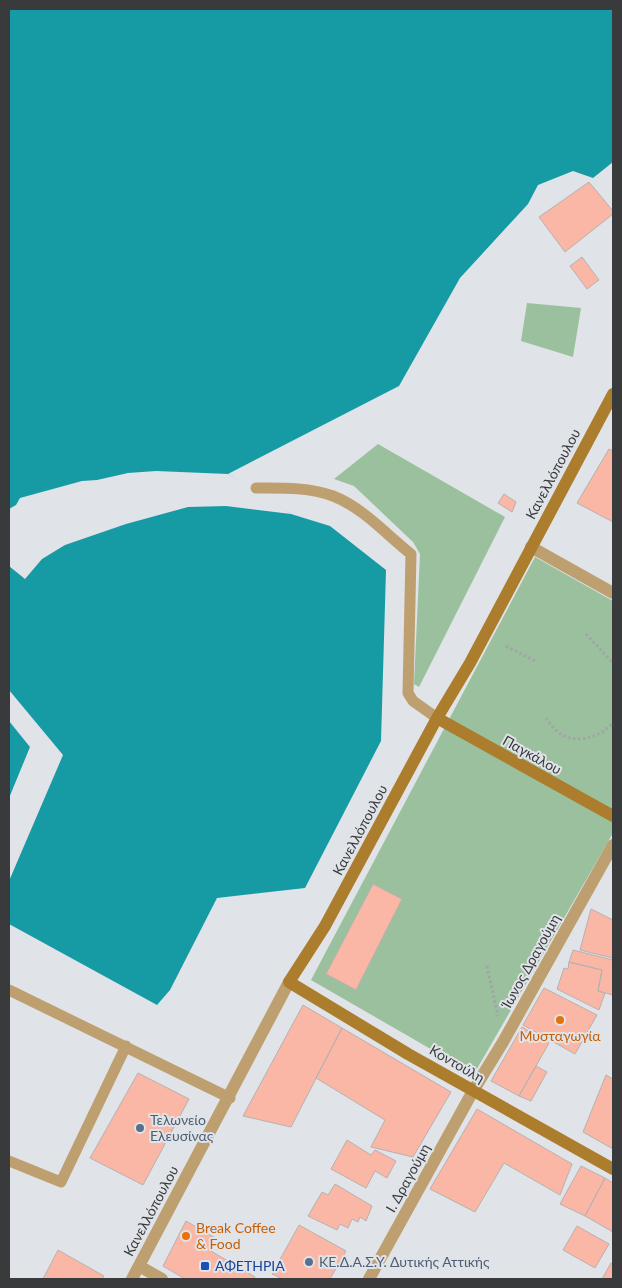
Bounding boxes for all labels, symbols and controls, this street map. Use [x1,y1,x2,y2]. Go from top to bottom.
street label: Κανελλόπουλου [522,426,584,522]
street label: Παγκάλου [500,732,565,778]
street label: Κανελλόπουλου [329,782,391,878]
street label: Ίωνος Δραγούμη [497,911,563,1012]
marker: Μυσταγωγία [554,1014,566,1026]
place label: Μυσταγωγία [519,1027,601,1044]
street label: Κοντούλη [427,1041,488,1086]
place label: Τελωνείο Ελευσίνας [150,1111,214,1144]
marker: Τελωνείο Ελευσίνας [134,1122,146,1134]
street label: Ι. Δραγούμη [382,1141,433,1215]
street label: Κανελλόπουλου [120,1163,182,1259]
place label: Break Coffee & Food [196,1219,276,1252]
marker: Break Coffee & Food [180,1230,192,1242]
place label: ΚΕ.Δ.Α.Σ.Υ. Δυτικής Αττικής [319,1253,490,1270]
marker: ΚΕ.Δ.Α.Σ.Υ. Δυτικής Αττικής [303,1256,315,1268]
place label: ΑΦΕΤΗΡΙΑ [215,1257,285,1274]
marker: ΑΦΕΤΗΡΙΑ [199,1260,211,1272]

